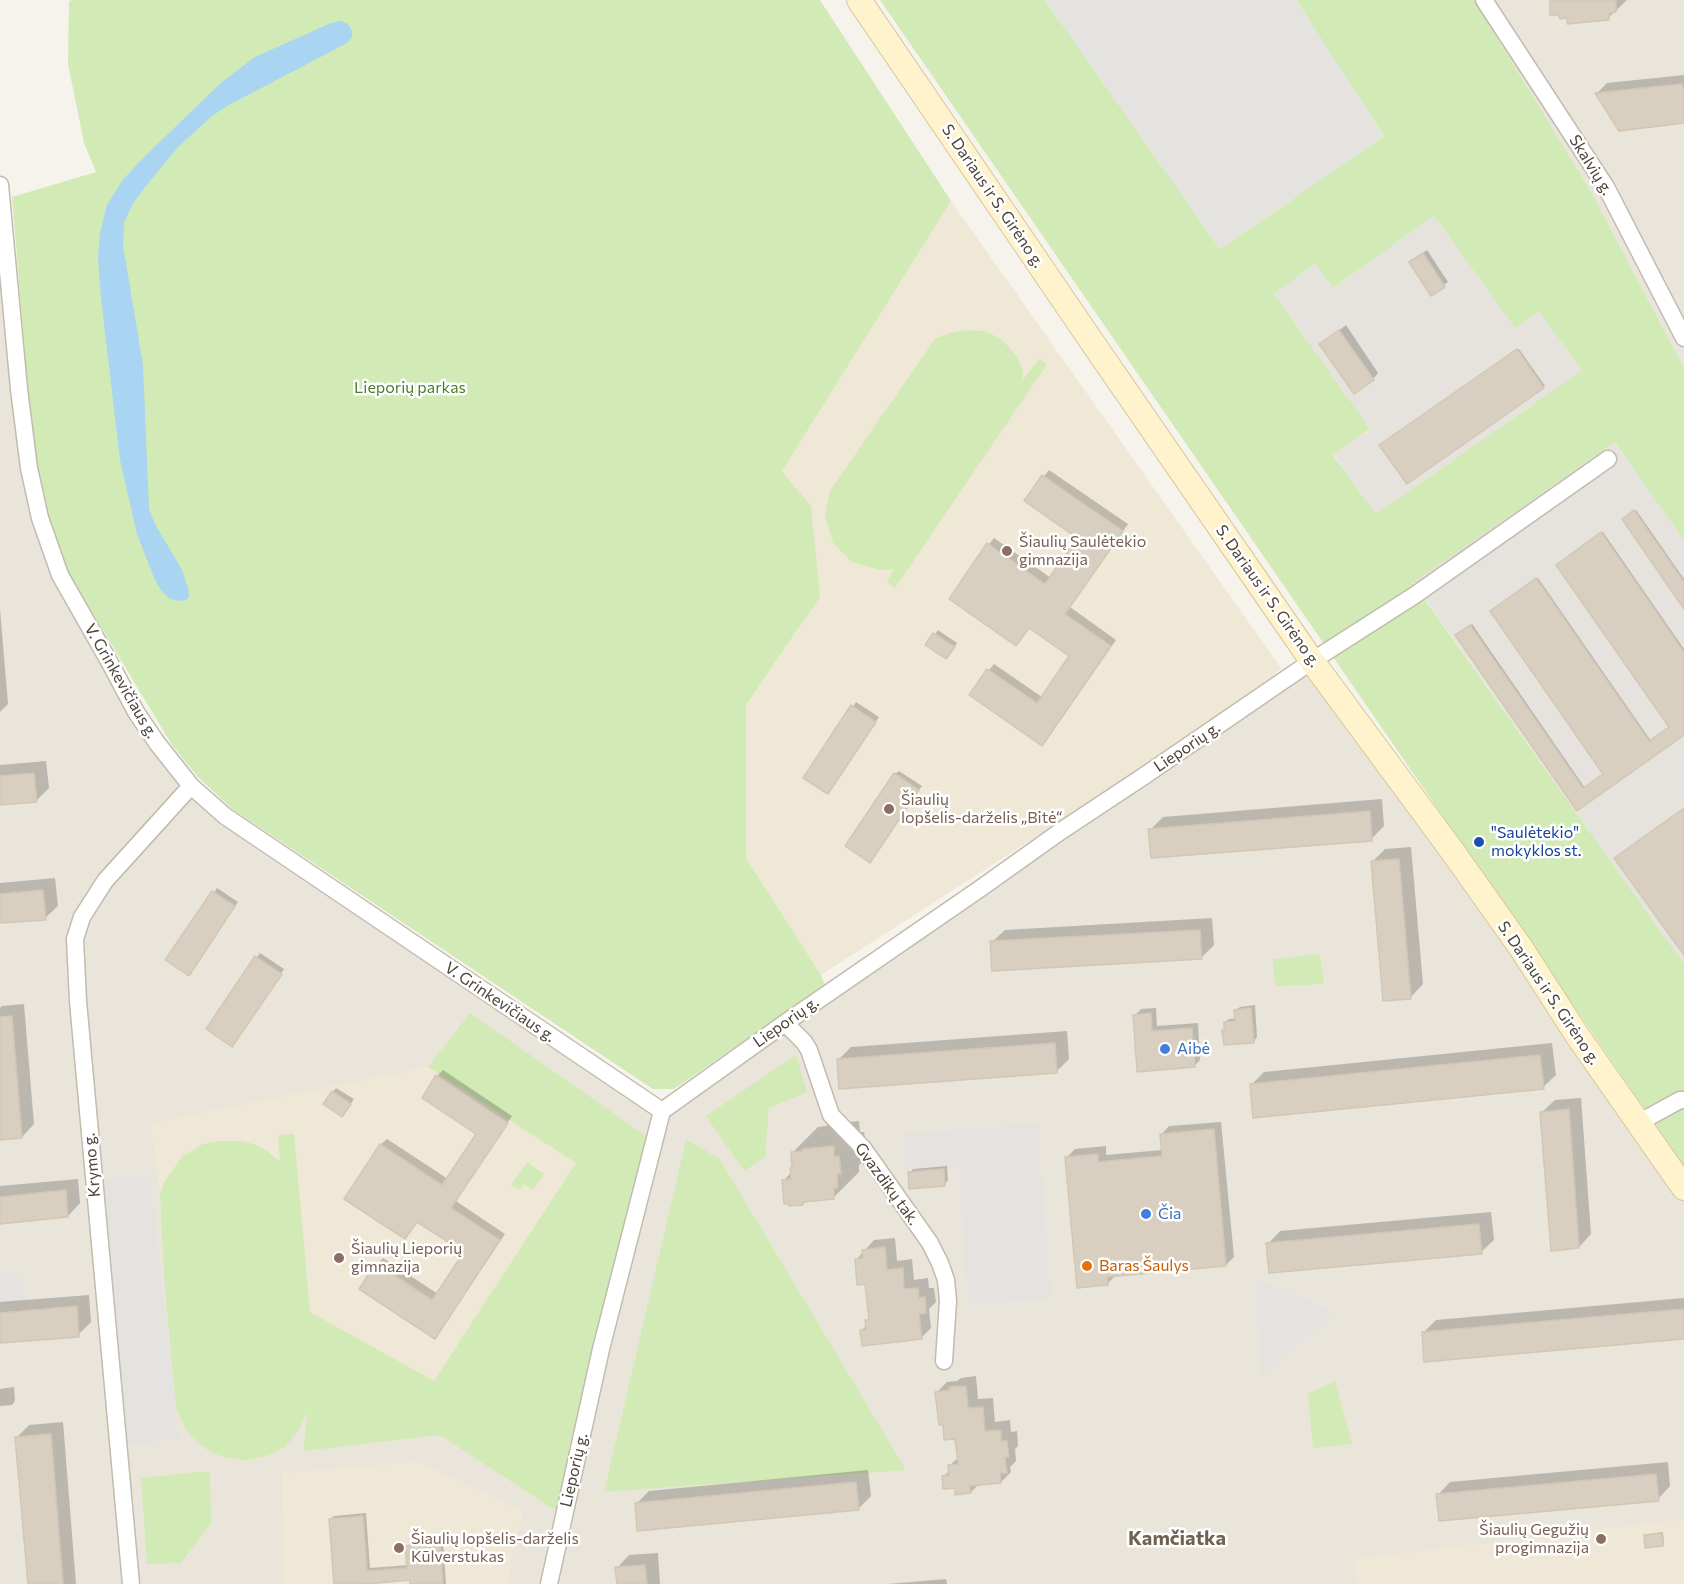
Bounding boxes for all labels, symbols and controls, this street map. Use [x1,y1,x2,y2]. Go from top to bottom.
street label: S. Dariaus ir S. Girėno g. [938,121,1048,271]
street label: Skalvių g. [1565,131,1617,199]
park label: Lieporių parkas [354,378,466,398]
street label: S. Dariaus ir S. Girėno g. [1212,521,1324,671]
place label: Šiaulių Saulėtekio gimnazija [1019,532,1146,570]
marker: Šiaulių Saulėtekio gimnazija [1000,544,1014,558]
street label: V. Grinkevičiaus g. [80,620,162,742]
street label: Lieporių g. [1150,718,1224,776]
place label: Šiaulių lopšelis-darželis „Bitė“ [901,790,1063,828]
marker: Šiaulių lopšelis-darželis „Bitė“ [882,802,896,816]
place label: "Saulėtekio" mokyklos st. [1491,823,1582,861]
marker: "Saulėtekio" mokyklos st. [1472,835,1486,849]
street label: S. Dariaus ir S. Girėno g. [1494,918,1604,1068]
street label: V. Grinkevičiaus g. [441,958,559,1046]
street label: Lieporių g. [749,992,823,1052]
place label: Aibė [1177,1039,1210,1059]
marker: Aibė [1158,1042,1172,1056]
street label: Krymo g. [80,1132,104,1198]
street label: Gvazdikų tak. [851,1139,923,1229]
place label: Čia [1158,1204,1181,1224]
marker: Čia [1139,1207,1153,1221]
place label: Šiaulių Lieporių gimnazija [351,1239,462,1277]
marker: Šiaulių Lieporių gimnazija [332,1251,346,1265]
place label: Baras Šaulys [1099,1256,1189,1276]
marker: Baras Šaulys [1080,1259,1094,1273]
street label: Lieporių g. [556,1431,592,1509]
place label: Šiaulių Gegužių progimnazija [1479,1520,1589,1558]
district label: Kamčiatka [1128,1526,1226,1550]
place label: Šiaulių lopšelis-darželis Kūlverstukas [411,1529,579,1567]
marker: Šiaulių Gegužių progimnazija [1594,1532,1608,1546]
marker: Šiaulių lopšelis-darželis Kūlverstukas [392,1541,406,1555]

